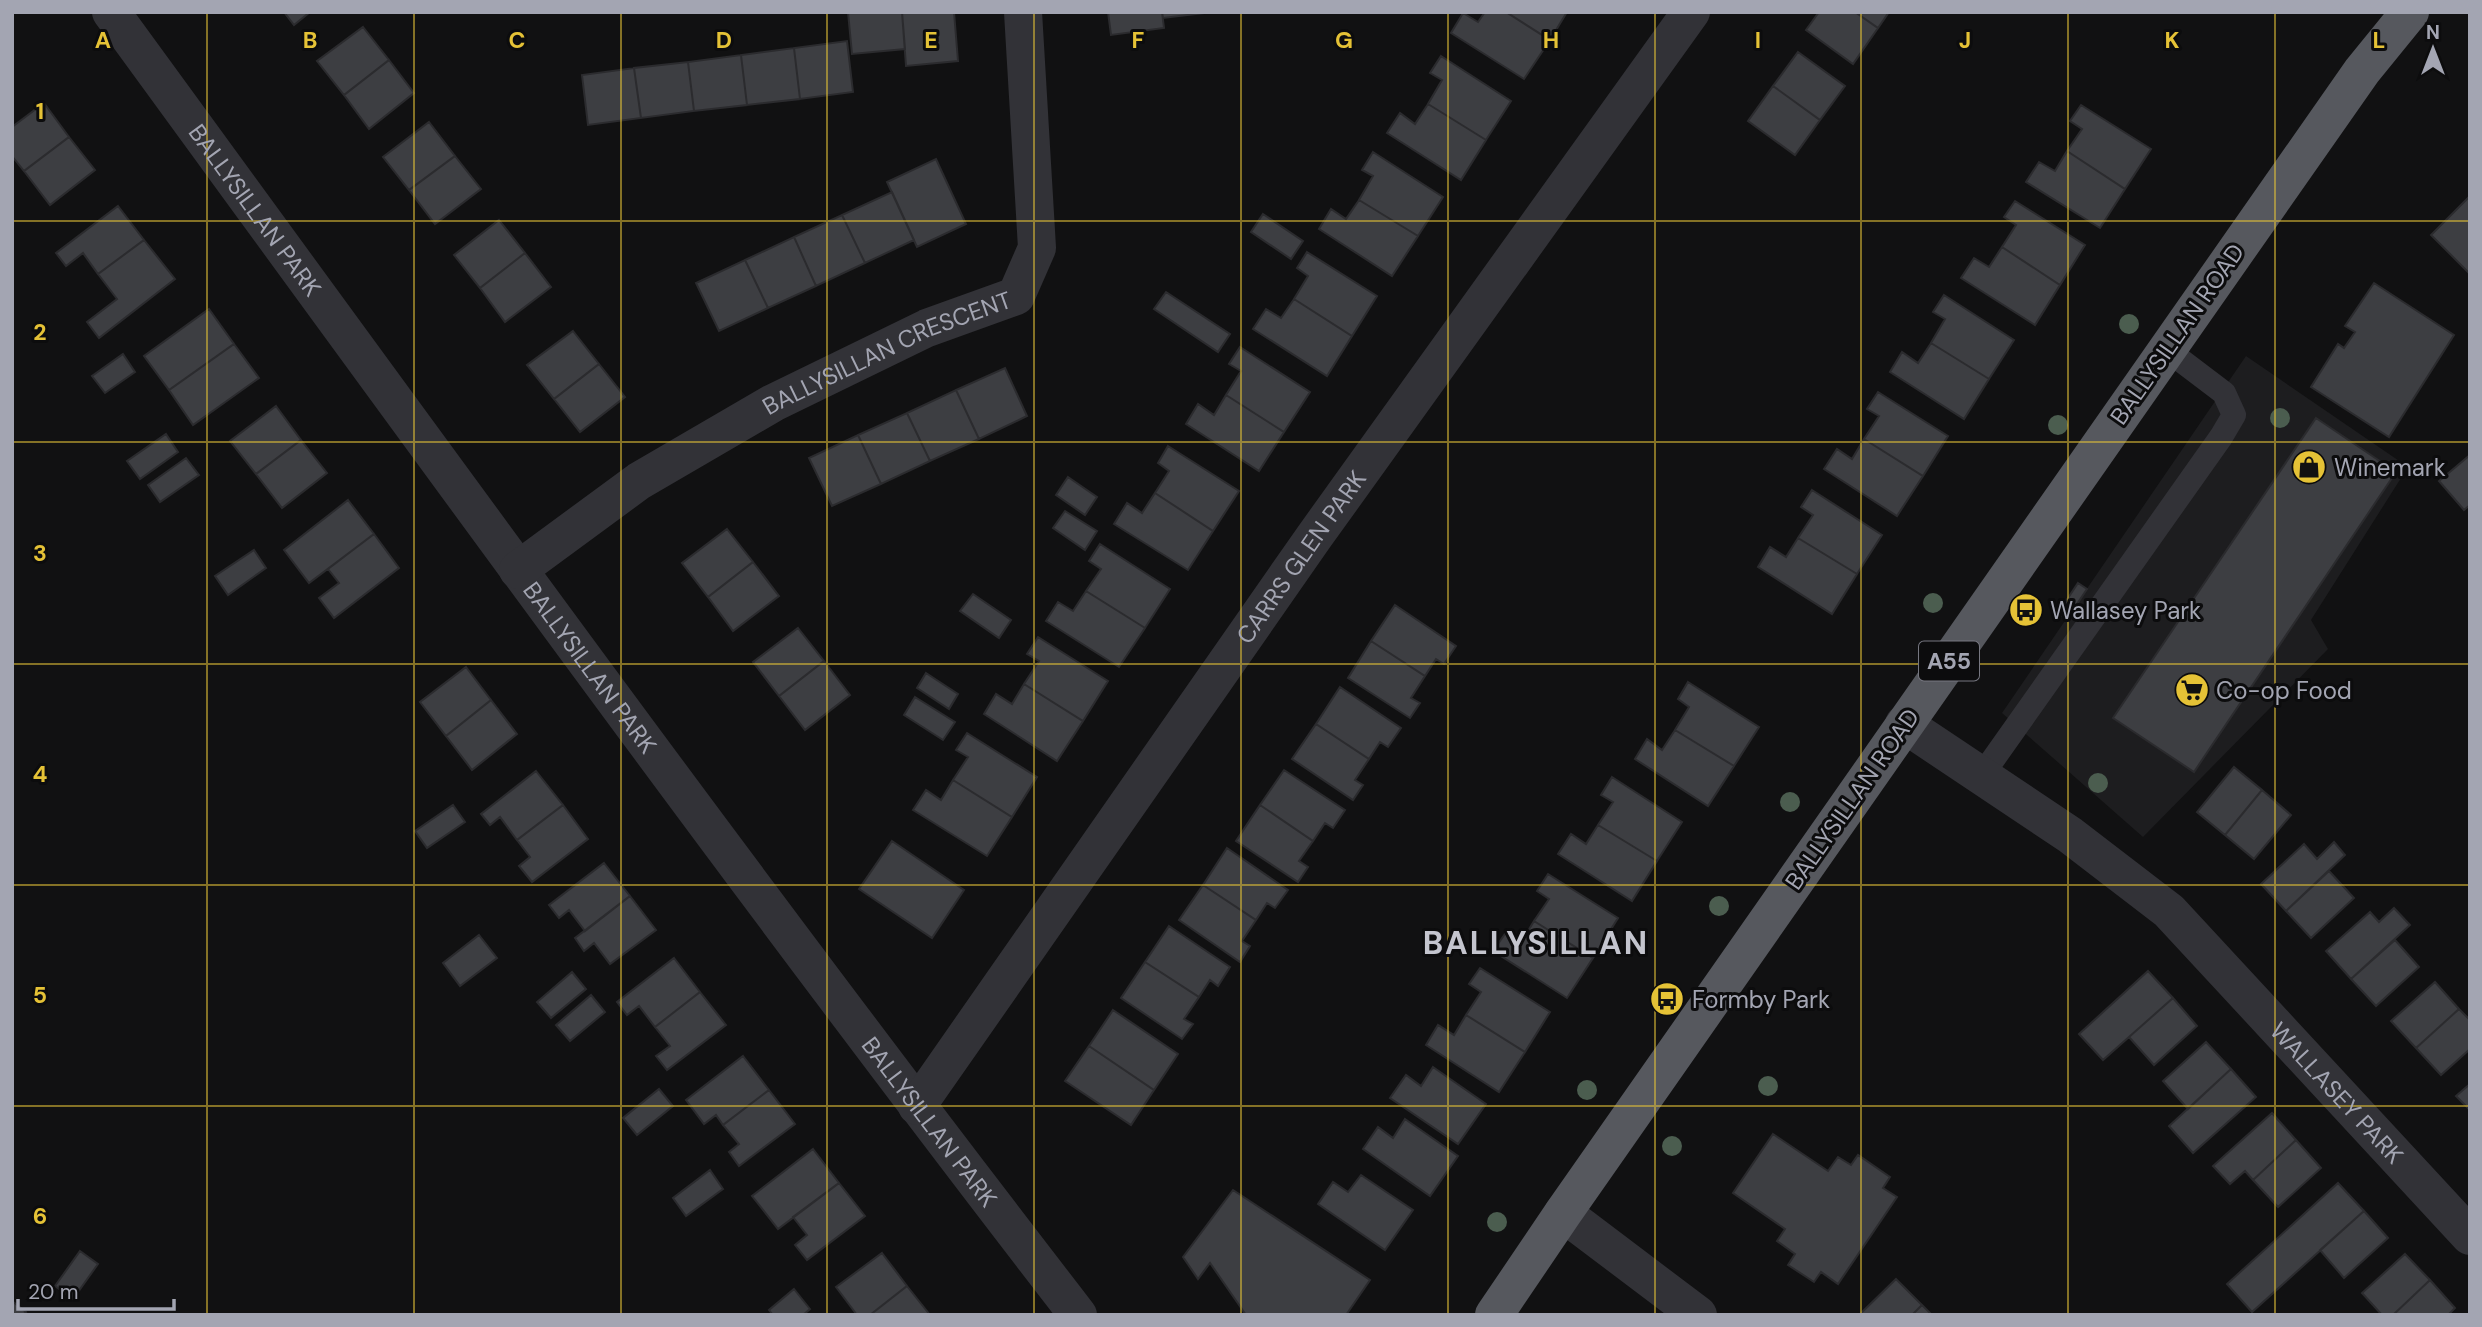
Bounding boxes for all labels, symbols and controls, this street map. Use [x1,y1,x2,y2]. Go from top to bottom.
north arrow [2398,14,2468,84]
text: N [2426,20,2440,45]
text: A [95,25,111,55]
text: B [303,25,317,55]
text: C [509,25,525,55]
text: D [716,25,732,55]
text: E [924,25,938,55]
text: F [1132,25,1145,55]
text: G [1335,25,1353,55]
text: H [1543,25,1559,55]
text: I [1755,25,1761,55]
text: J [1959,25,1971,55]
text: K [2164,25,2180,55]
text: L [2373,25,2385,55]
text: 1 [36,96,44,126]
street label: BALLYSILLAN PARK [182,118,329,302]
street label: BALLYSILLAN ROAD [2103,238,2251,430]
street label: BALLYSILLAN CRESCENT [757,284,1015,421]
text: 2 [33,317,47,347]
shop icon: Winemark [2290,448,2328,486]
place label: Winemark [2334,452,2446,483]
street label: CARRS GLEN PARK [1229,464,1373,649]
text: 3 [33,538,47,568]
street label: BALLYSILLAN PARK [517,575,664,759]
bus stop icon: Wallasey Park [2007,591,2045,629]
place label: Wallasey Park [2050,595,2201,626]
road number: A55 [1919,642,1979,680]
supermarket icon: Co-op Food [2173,671,2211,709]
place label: Co-op Food [2216,675,2352,706]
street label: BALLYSILLAN ROAD [1778,703,1926,895]
text: 4 [33,759,48,789]
district label: BALLYSILLAN [1423,922,1649,964]
text: 5 [33,980,47,1010]
bus stop icon: Formby Park [1648,980,1686,1018]
place label: Formby Park [1692,984,1830,1015]
street label: WALLASEY PARK [2264,1015,2411,1170]
street label: BALLYSILLAN PARK [855,1030,1004,1213]
text: 6 [33,1201,47,1231]
scale bar [18,1268,173,1312]
text: 20 m [28,1278,79,1306]

